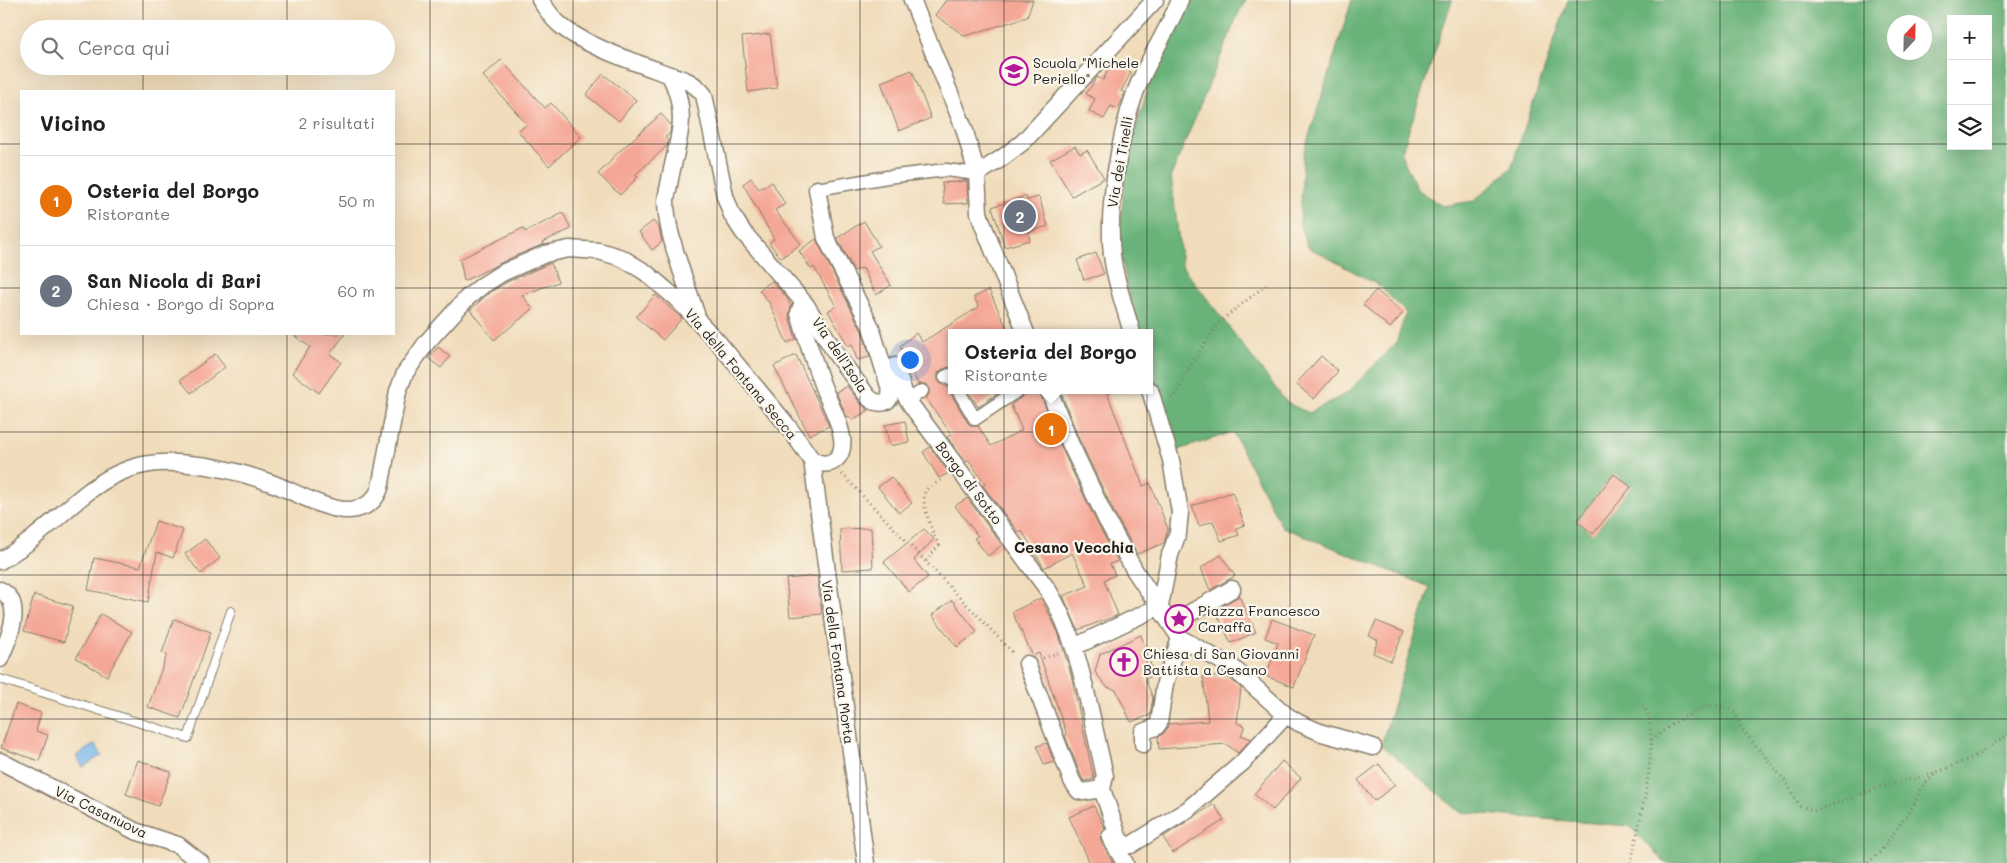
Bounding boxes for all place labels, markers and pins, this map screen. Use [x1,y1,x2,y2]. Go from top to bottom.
place label: Scuola "Michele Periello" [1033,53,1139,88]
school or university icon: Scuola "Michele Periello" [999,56,1029,86]
pin: 2 [1004,197,1036,235]
pin: 1 [1035,410,1067,448]
place label: Piazza Francesco Caraffa [1198,601,1320,636]
place icon: Piazza Francesco Caraffa [1164,604,1194,634]
place label: Chiesa di San Giovanni Battista a Cesano [1143,644,1299,679]
church icon: Chiesa di San Giovanni Battista a Cesano [1109,647,1139,677]

